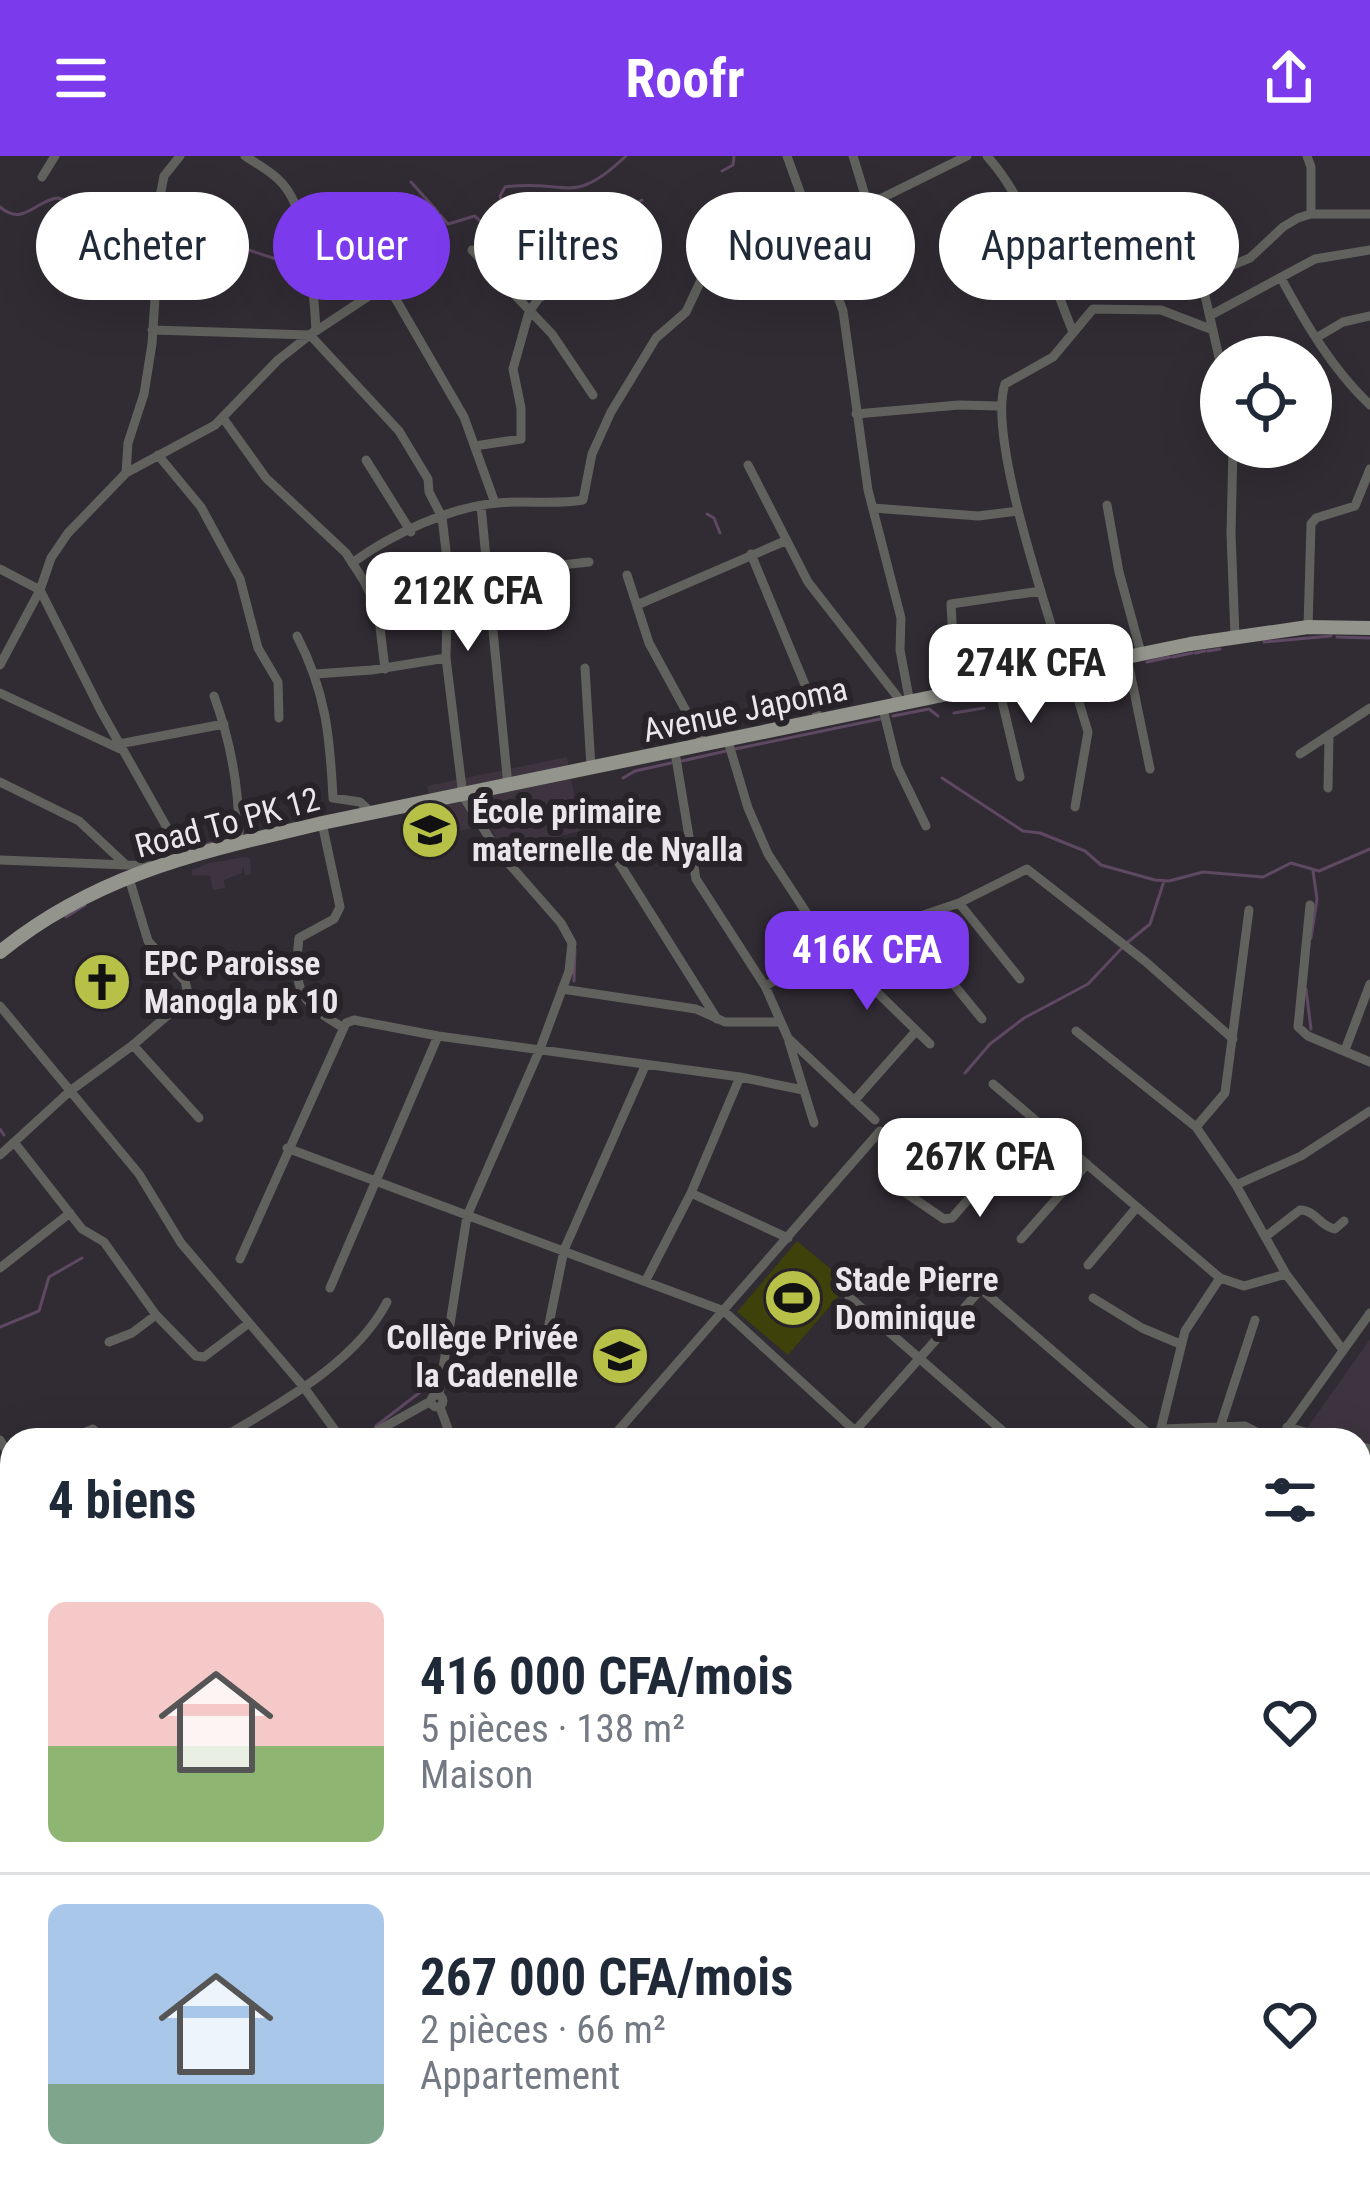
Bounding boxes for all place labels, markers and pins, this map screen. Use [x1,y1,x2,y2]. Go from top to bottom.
pin: 212K CFA [344,552,592,654]
pin: 274K CFA [907,624,1155,726]
place label: École primaire maternelle de Nyalla [472,792,743,869]
school or university icon: École primaire maternelle de Nyalla [399,799,461,861]
pin: 416K CFA [743,911,991,1013]
place label: EPC Paroisse Manogla pk 10 [144,944,338,1021]
church icon: EPC Paroisse Manogla pk 10 [71,951,133,1013]
pin: 267K CFA [856,1118,1104,1220]
place label: Stade Pierre Dominique [835,1260,998,1337]
sports icon: Stade Pierre Dominique [762,1267,824,1329]
place label: Collège Privée la Cadenelle [386,1318,578,1395]
school or university icon: Collège Privée la Cadenelle [589,1325,651,1387]

